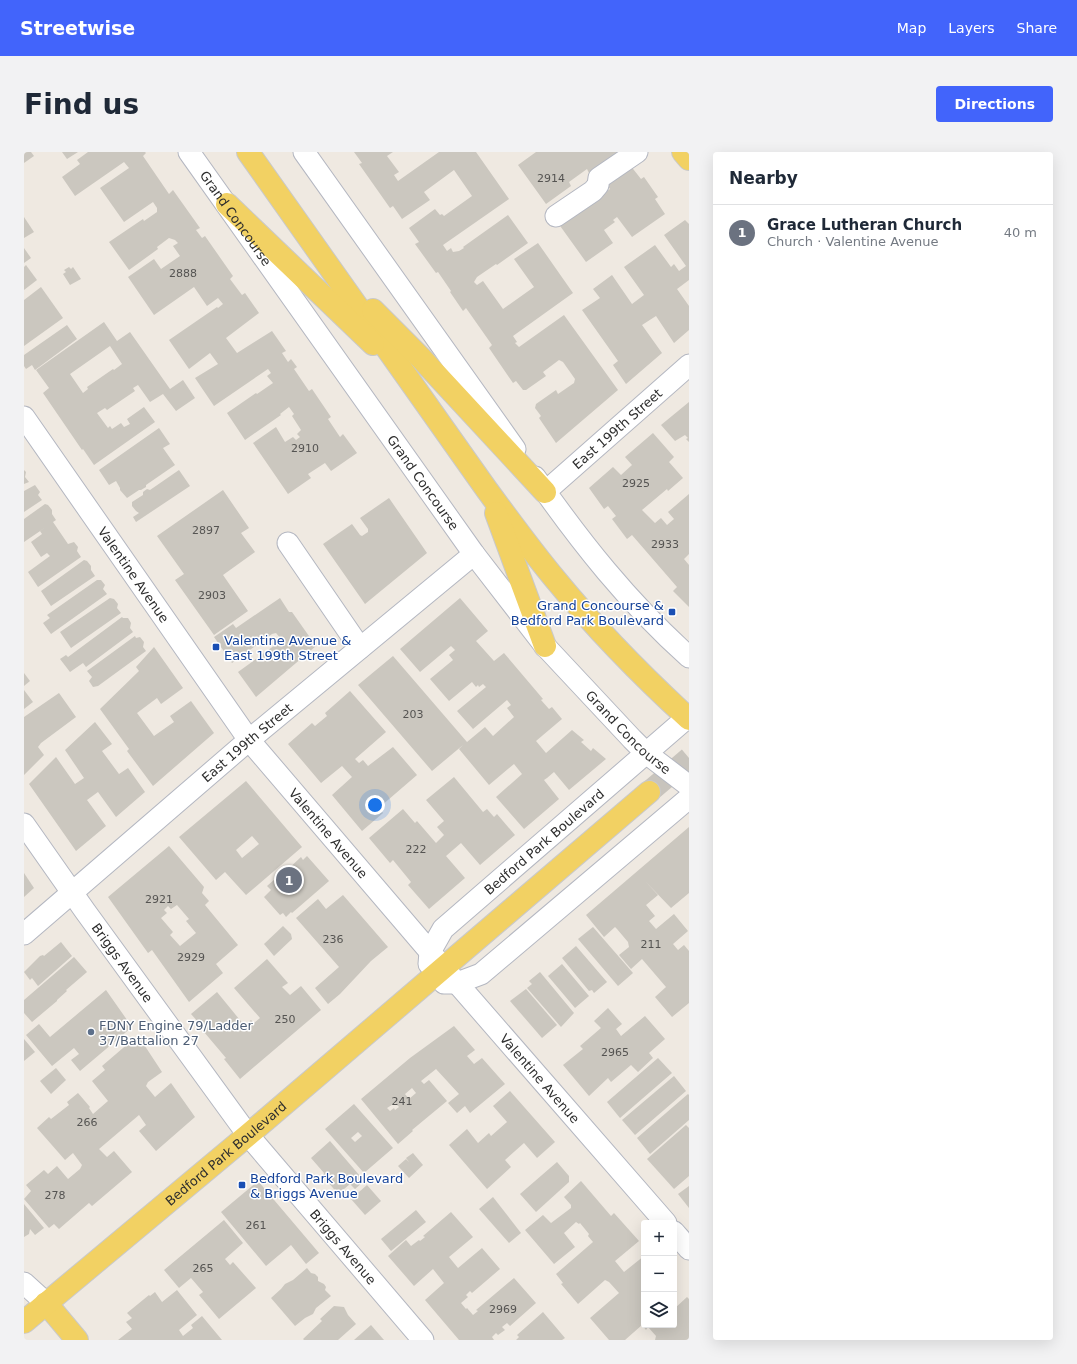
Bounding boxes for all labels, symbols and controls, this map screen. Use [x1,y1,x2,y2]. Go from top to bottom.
text: Streetwise [20,17,135,39]
text: Map [897,20,926,36]
text: Layers [948,20,995,36]
text: Share [1017,20,1057,36]
button: Directions [936,86,1053,122]
text: Find us [24,88,139,121]
street label: Grand Concourse [197,168,275,268]
text: Nearby [729,168,798,188]
house number: 2914 [537,172,565,185]
text: Grace Lutheran Church [767,216,962,234]
text: 1 [737,225,747,240]
text: 40 m [1004,225,1037,240]
text: Church · Valentine Avenue [767,234,938,249]
house number: 2888 [169,267,197,280]
street label: East 199th Street [569,385,665,472]
street label: Grand Concourse [384,432,462,533]
house number: 2910 [291,442,319,455]
house number: 2925 [622,477,650,490]
street label: Valentine Avenue [95,524,172,625]
house number: 2897 [192,524,220,537]
house number: 2933 [651,538,679,551]
house number: 2903 [198,589,226,602]
place label: Grand Concourse & Bedford Park Boulevard [511,598,664,628]
marker: Grand Concourse & Bedford Park Boulevard [667,607,677,617]
place label: Valentine Avenue & East 199th Street [224,633,351,663]
marker: Valentine Avenue & East 199th Street [211,642,221,652]
street label: Grand Concourse [583,687,674,777]
street label: East 199th Street [199,700,295,785]
house number: 203 [403,708,424,721]
street label: Valentine Avenue [286,785,371,881]
street label: Bedford Park Boulevard [481,786,607,897]
your location [365,795,385,815]
house number: 222 [406,843,427,856]
pin: 1 [276,865,302,895]
house number: 2921 [145,893,173,906]
street label: Briggs Avenue [89,920,156,1005]
house number: 236 [323,933,344,946]
house number: 211 [641,938,662,951]
house number: 2929 [177,951,205,964]
house number: 250 [275,1013,296,1026]
place label: FDNY Engine 79/Ladder 37/Battalion 27 [99,1018,254,1048]
marker: FDNY Engine 79/Ladder 37/Battalion 27 [86,1027,96,1037]
street label: Valentine Avenue [497,1031,583,1126]
house number: 2965 [601,1046,629,1059]
house number: 241 [392,1095,413,1108]
street label: Bedford Park Boulevard [162,1098,289,1208]
house number: 266 [77,1116,98,1129]
place label: Bedford Park Boulevard & Briggs Avenue [250,1171,403,1201]
marker: Bedford Park Boulevard & Briggs Avenue [237,1180,247,1190]
house number: 278 [45,1189,66,1202]
street label: Briggs Avenue [307,1206,379,1287]
house number: 261 [246,1219,267,1232]
map controls [641,1220,677,1328]
button: + [641,1220,677,1256]
button: − [641,1256,677,1292]
house number: 265 [193,1262,214,1275]
button: layers [641,1292,677,1328]
house number: 2969 [489,1303,517,1316]

